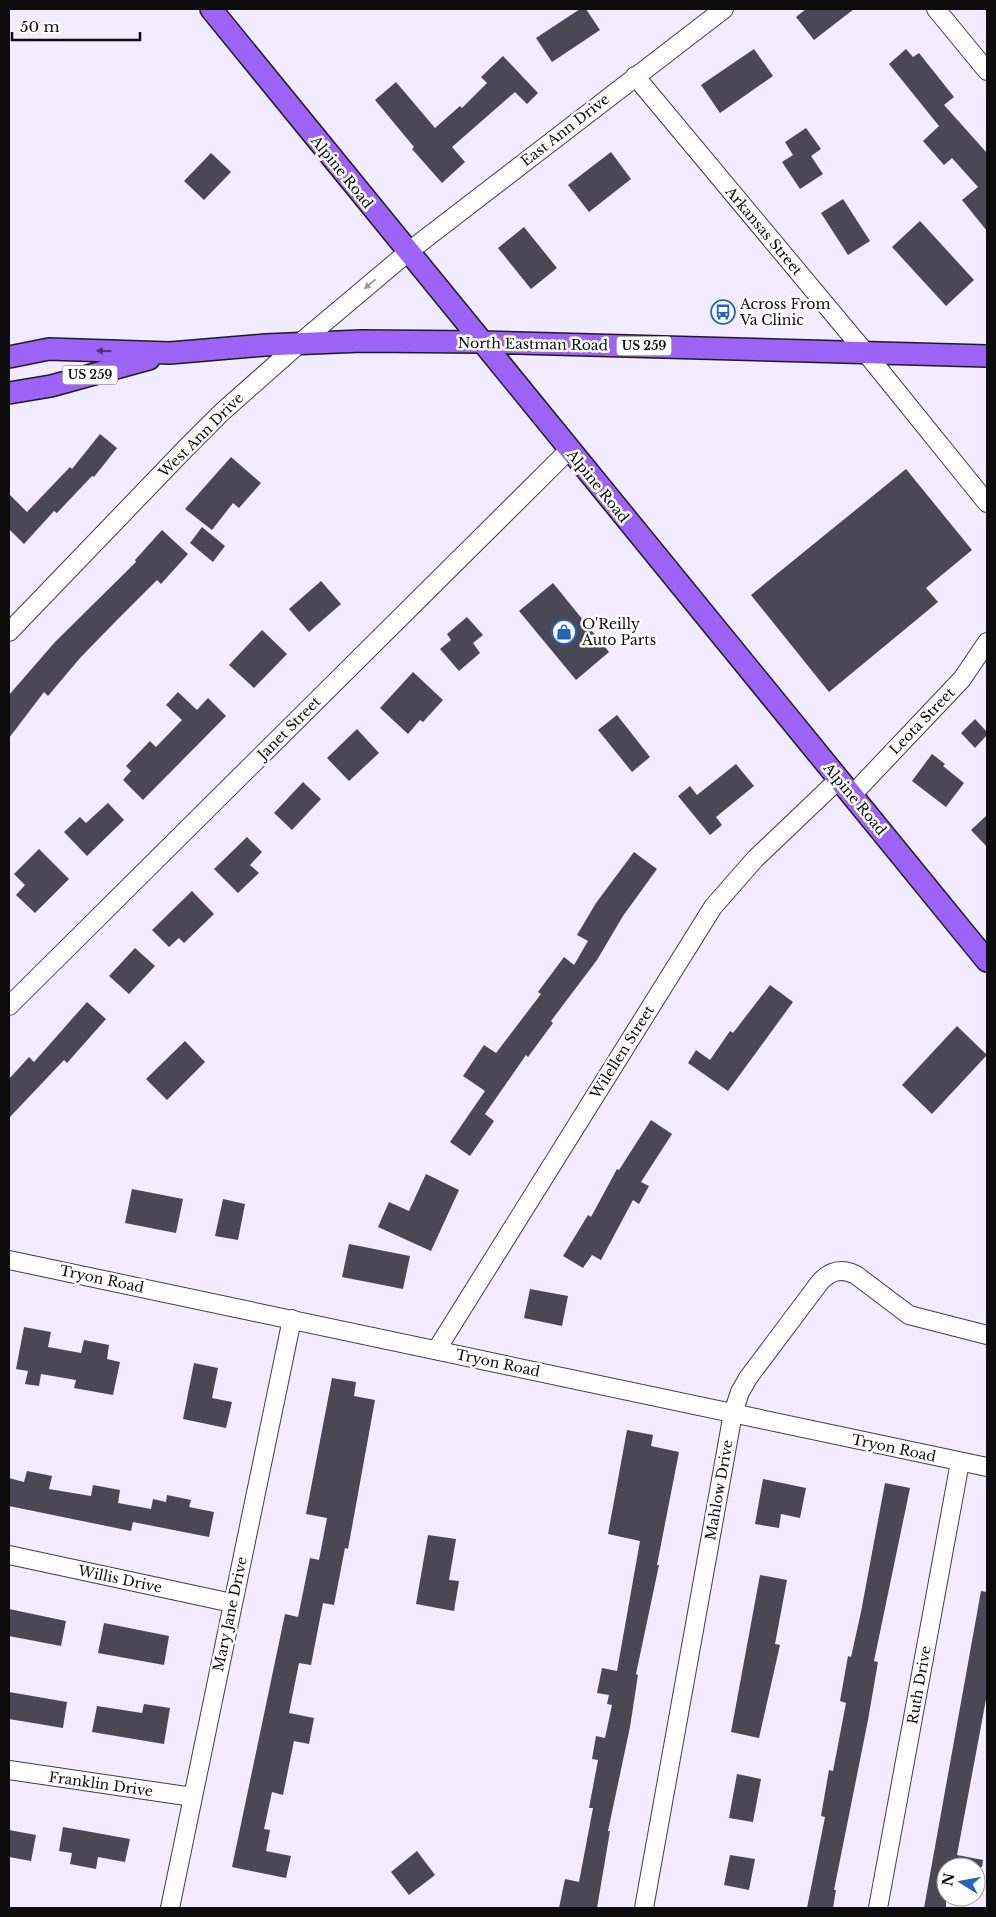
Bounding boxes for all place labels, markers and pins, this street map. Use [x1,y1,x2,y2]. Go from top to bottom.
place label: Across From Va Clinic [739,295,830,329]
bus stop icon: Across From Va Clinic [710,299,736,325]
place label: O'Reilly Auto Parts [581,615,656,649]
shop icon: O'Reilly Auto Parts [551,619,577,645]

